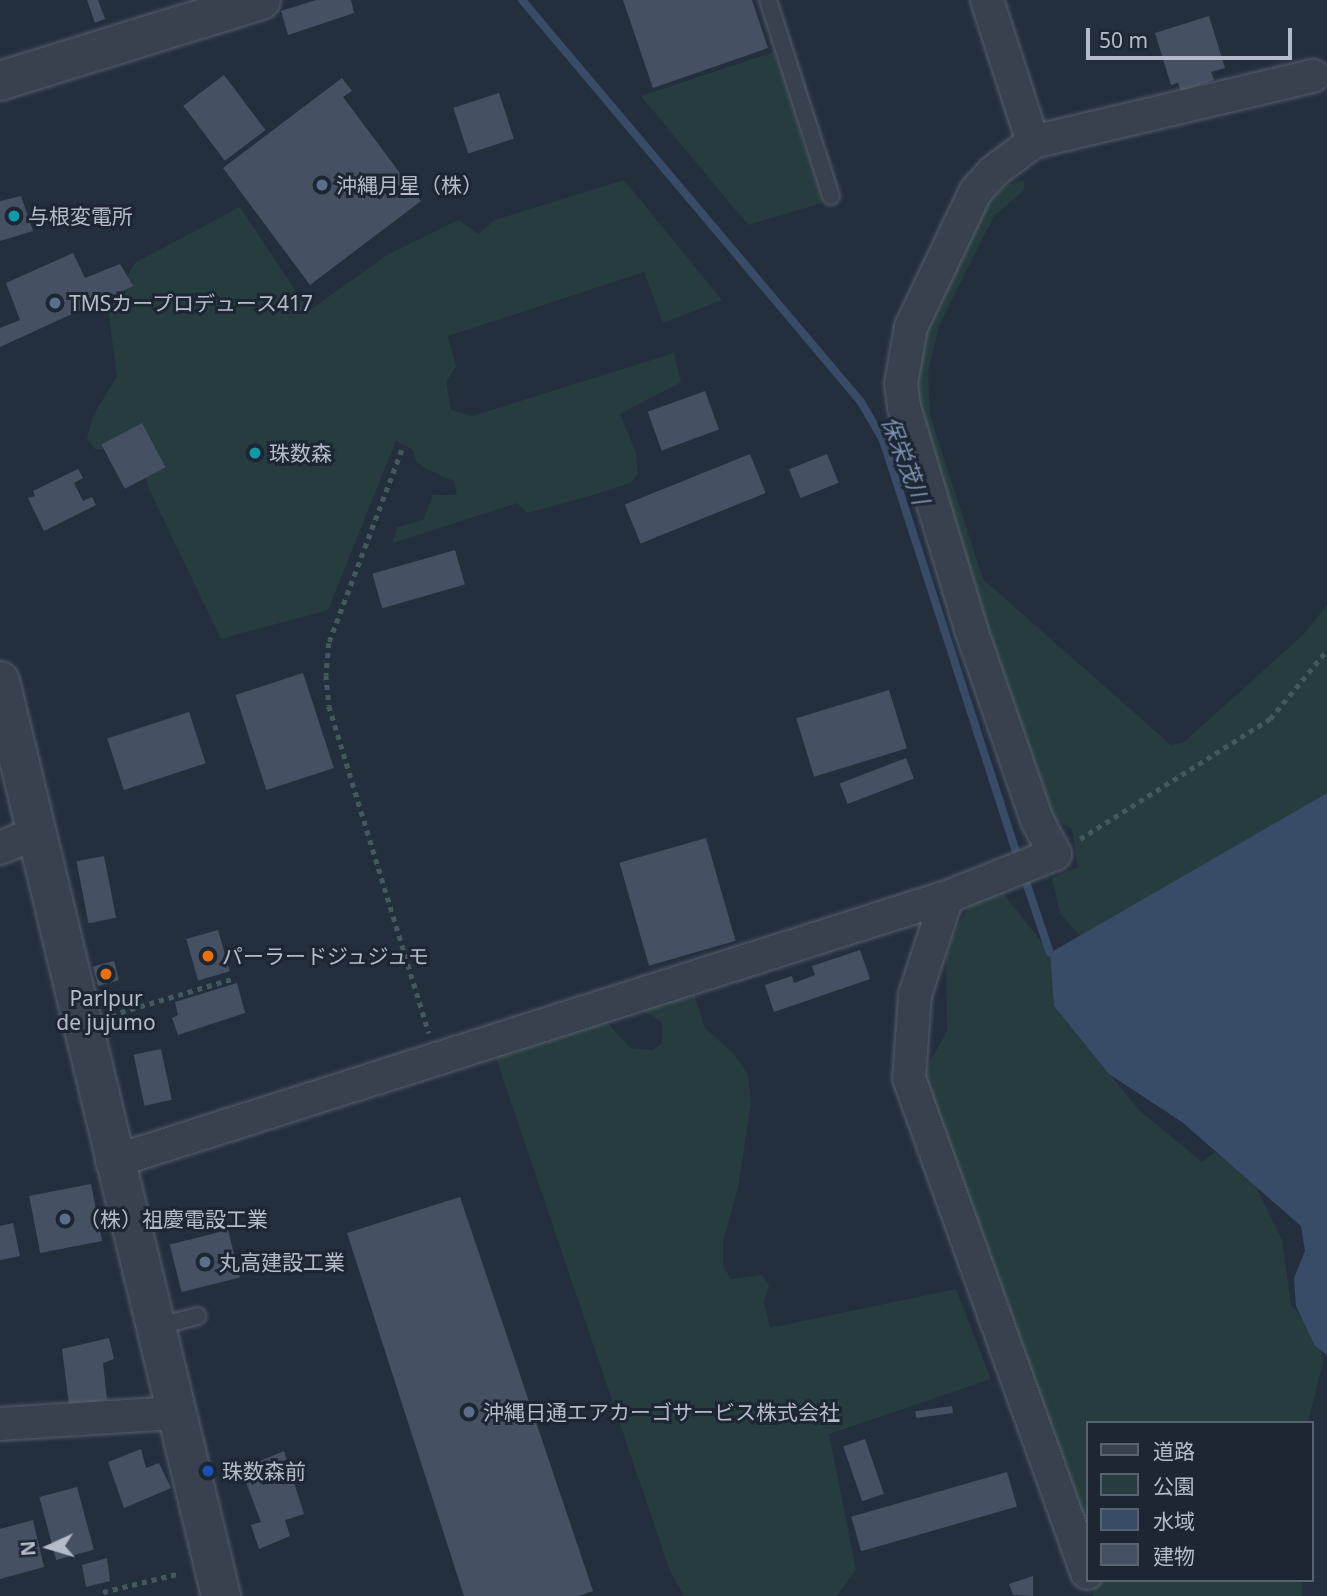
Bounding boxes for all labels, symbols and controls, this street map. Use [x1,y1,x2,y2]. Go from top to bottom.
scale bar [1089,14,1296,58]
text: 50 m [1099,26,1148,54]
place label: 沖縄月星（株） [336,172,483,198]
marker: 沖縄月星（株） [314,177,330,193]
place label: 与根変電所 [28,203,133,229]
marker: 与根変電所 [6,208,22,224]
place label: TMSカープロデュース417 [69,290,315,316]
marker: TMSカープロデュース417 [47,295,63,311]
water label: 保栄茂川 [877,412,935,508]
place label: 珠数森 [269,440,332,466]
marker: 珠数森 [247,445,263,461]
place label: パーラードジュジュモ [222,943,432,969]
marker: パーラードジュジュモ [200,948,216,964]
marker: Parlpur de jujumo [98,966,114,982]
place label: Parlpur de jujumo [56,985,156,1035]
place label: （株）祖慶電設工業 [79,1206,268,1232]
marker: （株）祖慶電設工業 [57,1211,73,1227]
place label: 丸高建設工業 [219,1249,345,1275]
marker: 丸高建設工業 [197,1254,213,1270]
place label: 沖縄日通エアカーゴサービス株式会社 [483,1399,840,1425]
marker: 沖縄日通エアカーゴサービス株式会社 [461,1404,477,1420]
legend [1086,1421,1313,1582]
text: 道路 [1153,1437,1195,1465]
place label: 珠数森前 [222,1458,306,1484]
marker: 珠数森前 [200,1463,216,1479]
text: 公園 [1153,1472,1195,1500]
text: 水域 [1153,1507,1195,1535]
north arrow [14,1512,84,1582]
text: N [15,1540,42,1557]
text: 建物 [1153,1542,1195,1570]

